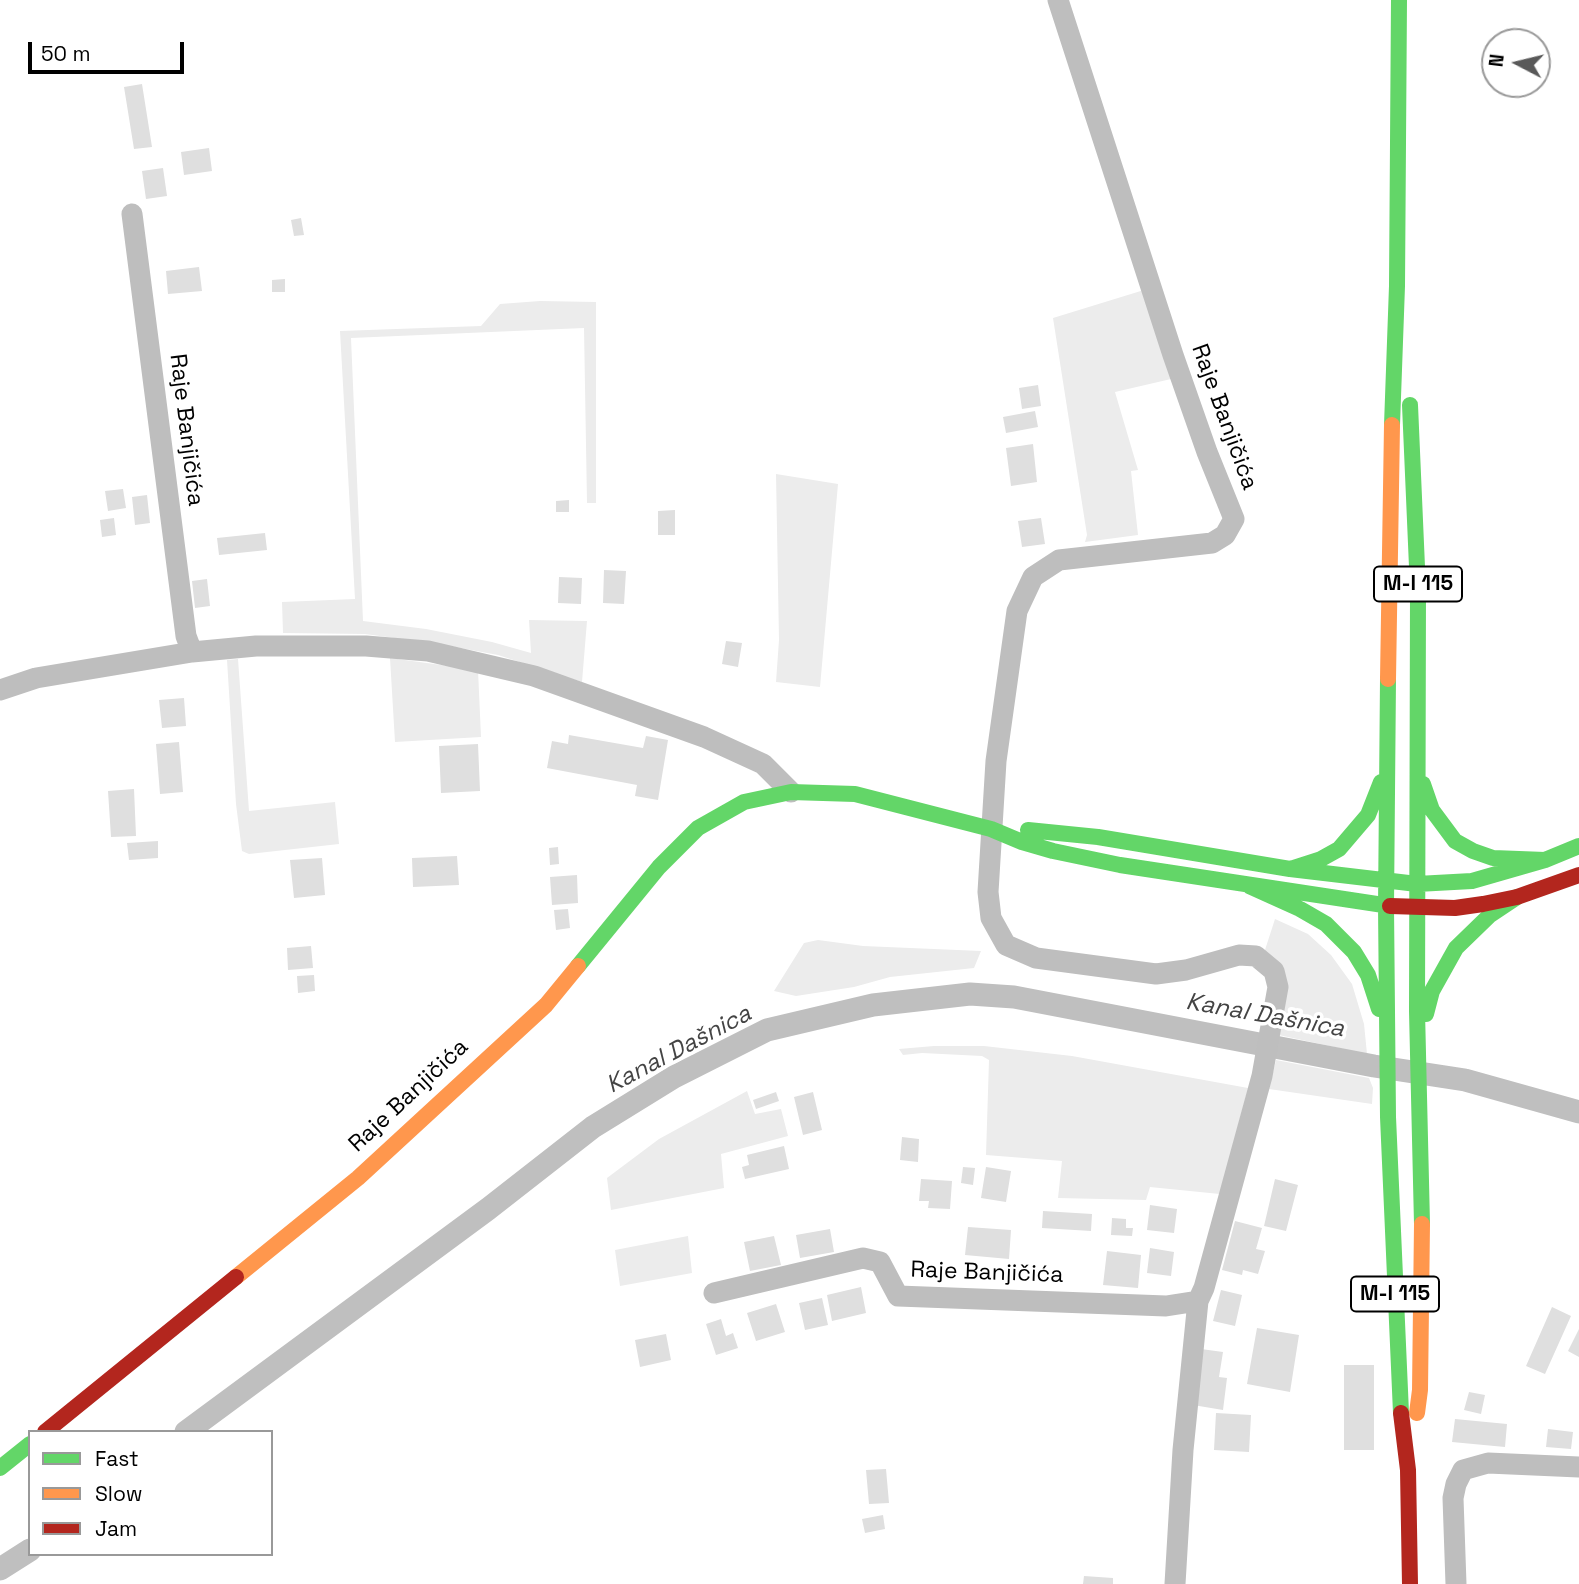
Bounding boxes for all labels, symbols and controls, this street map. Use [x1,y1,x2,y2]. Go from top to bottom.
scale bar [32,28,187,72]
north arrow [1481,28,1551,98]
text: 50 m [41,40,91,67]
text: N [1483,53,1510,68]
street label: Raje Banjičića [1185,340,1263,494]
street label: Raje Banjičića [163,352,209,508]
road number: M-I 115 [1374,566,1462,602]
water label: Kanal Dašnica [1184,988,1346,1044]
water label: Kanal Dašnica [602,1000,756,1100]
street label: Raje Banjičića [344,1034,474,1158]
street label: Raje Banjičića [910,1257,1064,1289]
road number: M-I 115 [1351,1276,1439,1312]
legend [28,1430,273,1556]
text: Fast [95,1445,139,1472]
text: Slow [95,1480,143,1507]
text: Jam [95,1515,137,1542]

